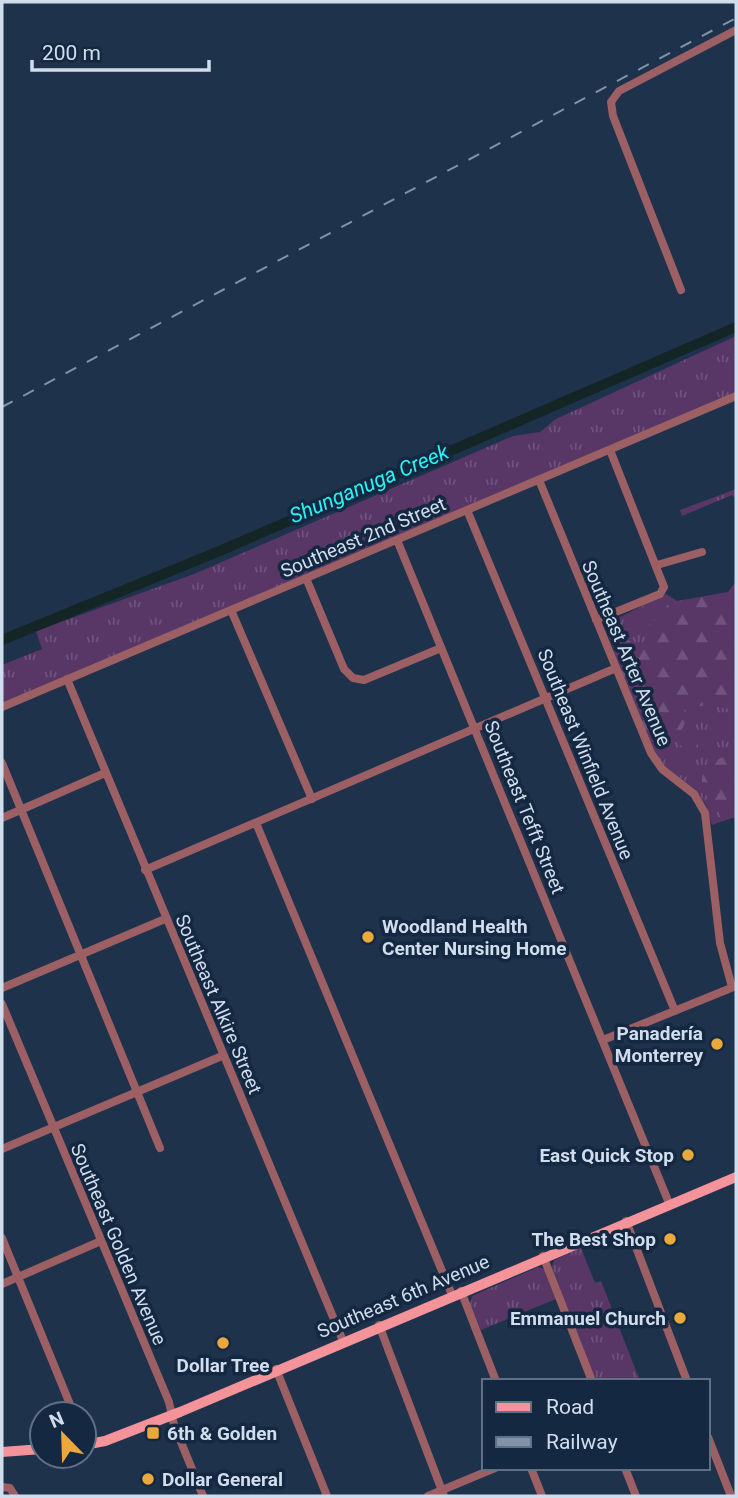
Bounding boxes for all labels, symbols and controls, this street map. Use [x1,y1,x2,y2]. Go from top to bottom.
scale bar [32,28,208,72]
text: 200 m [42,41,101,65]
water label: Shunganuga Creek [286,439,453,528]
street label: Southeast 2nd Street [277,492,449,583]
street label: Southeast Arter Avenue [577,557,676,749]
street label: Southeast Winfield Avenue [533,645,638,863]
street label: Southeast Tefft Street [479,717,570,897]
street label: Southeast Alkire Street [170,911,267,1097]
place label: Woodland Health Center Nursing Home [382,915,567,960]
marker: Woodland Health Center Nursing Home [360,929,376,945]
place label: Panadería Monterrey [615,1022,703,1067]
marker: Panadería Monterrey [709,1036,725,1052]
street label: Southeast Golden Avenue [66,1140,172,1349]
place label: East Quick Stop [539,1144,674,1167]
marker: East Quick Stop [680,1147,696,1163]
place label: The Best Shop [532,1228,656,1251]
marker: The Best Shop [662,1231,678,1247]
street label: Southeast 6th Avenue [314,1250,493,1343]
place label: Emmanuel Church [510,1307,666,1330]
marker: Emmanuel Church [672,1310,688,1326]
marker: Dollar Tree [215,1335,231,1351]
place label: Dollar Tree [177,1354,269,1377]
legend [482,1379,710,1470]
text: Road [546,1395,594,1419]
north arrow [28,1400,98,1470]
text: N [46,1407,67,1433]
place label: 6th & Golden [167,1422,277,1445]
marker: 6th & Golden [145,1425,161,1441]
text: Railway [546,1430,618,1454]
place label: Dollar General [162,1468,283,1491]
marker: Dollar General [140,1471,156,1487]

